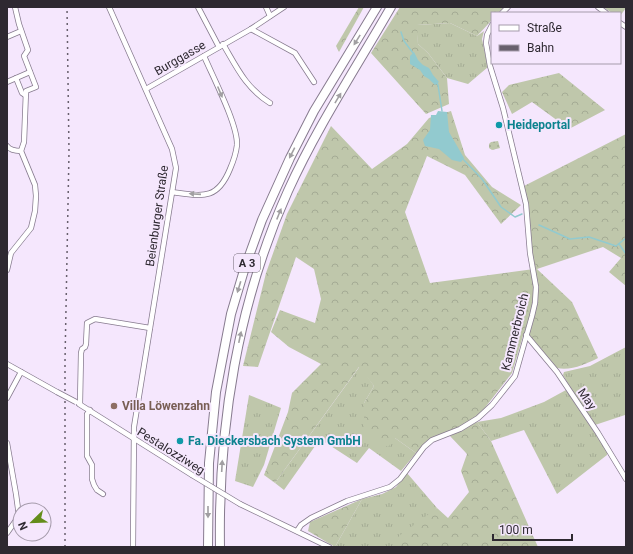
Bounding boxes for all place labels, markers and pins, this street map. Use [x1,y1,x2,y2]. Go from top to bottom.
place label: Heideportal [507,118,570,132]
marker: Heideportal [494,120,504,130]
place label: Villa Löwenzahn [122,399,210,413]
marker: Villa Löwenzahn [109,401,119,411]
place label: Fa. Dieckersbach System GmbH [188,434,361,448]
marker: Fa. Dieckersbach System GmbH [175,436,185,446]

